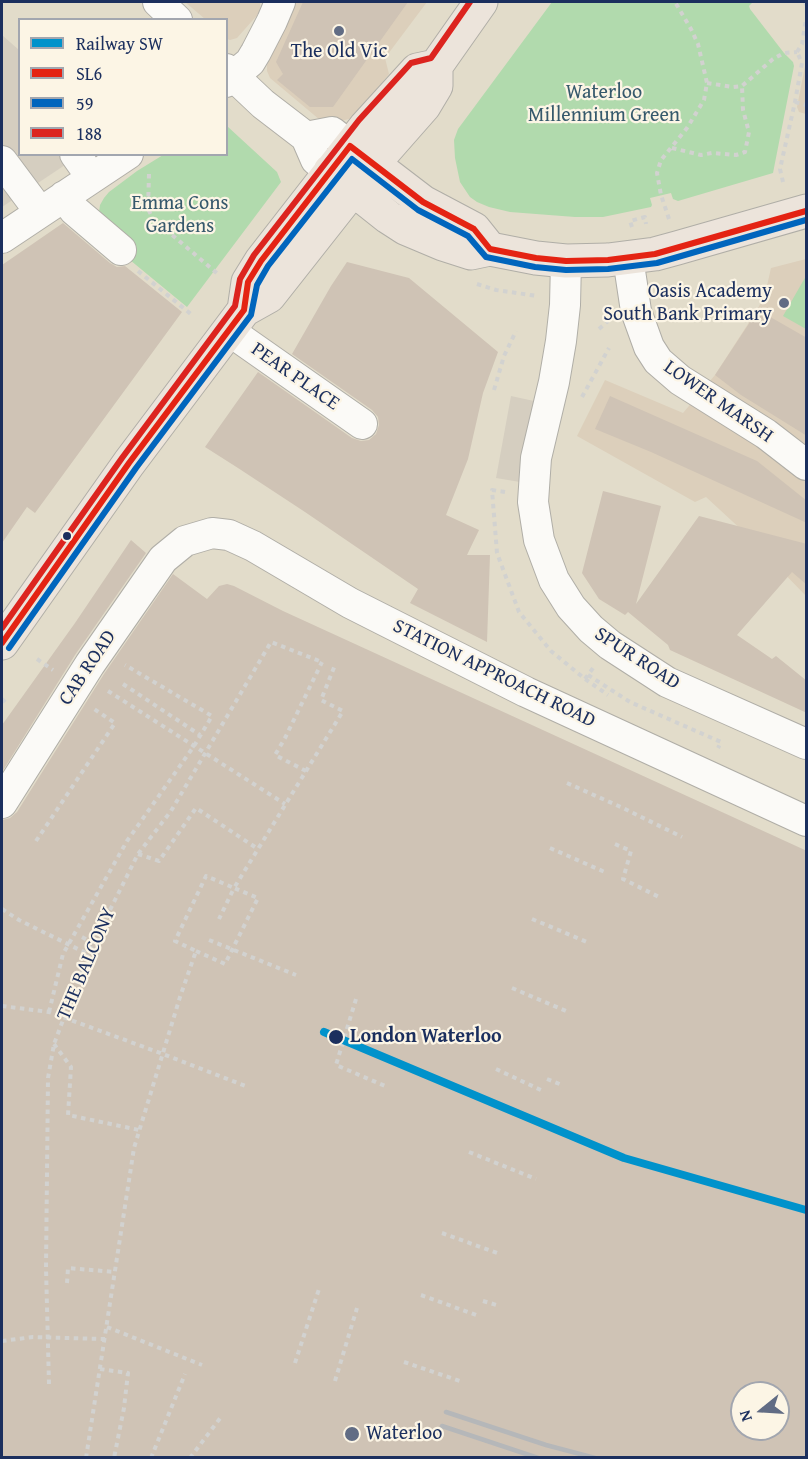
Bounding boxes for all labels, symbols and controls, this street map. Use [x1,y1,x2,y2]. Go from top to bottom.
legend [18,18,228,156]
marker: The Old Vic [332,24,346,38]
text: Railway SW [76,30,163,57]
place label: The Old Vic [291,40,387,64]
text: SL6 [76,60,102,87]
park label: Waterloo Millennium Green [528,81,680,128]
text: 59 [76,90,93,117]
text: 188 [76,120,102,147]
park label: Emma Cons Gardens [132,192,228,239]
place label: Oasis Academy South Bank Primary [603,280,772,327]
marker: Oasis Academy South Bank Primary [777,296,791,310]
street label: PEAR PLACE [246,338,344,416]
street label: LOWER MARSH [659,355,777,449]
unlabelled marker [61,530,73,542]
street label: STATION APPROACH ROAD [389,614,599,734]
street label: SPUR ROAD [590,623,684,695]
street label: CAB ROAD [54,626,122,710]
street label: THE BALCONY [52,904,122,1024]
place label: London Waterloo [350,1025,502,1049]
marker: London Waterloo [327,1028,345,1046]
north arrow [730,1381,790,1441]
text: N [732,1407,758,1425]
place label: Waterloo [366,1422,442,1446]
marker: Waterloo [343,1425,361,1443]

